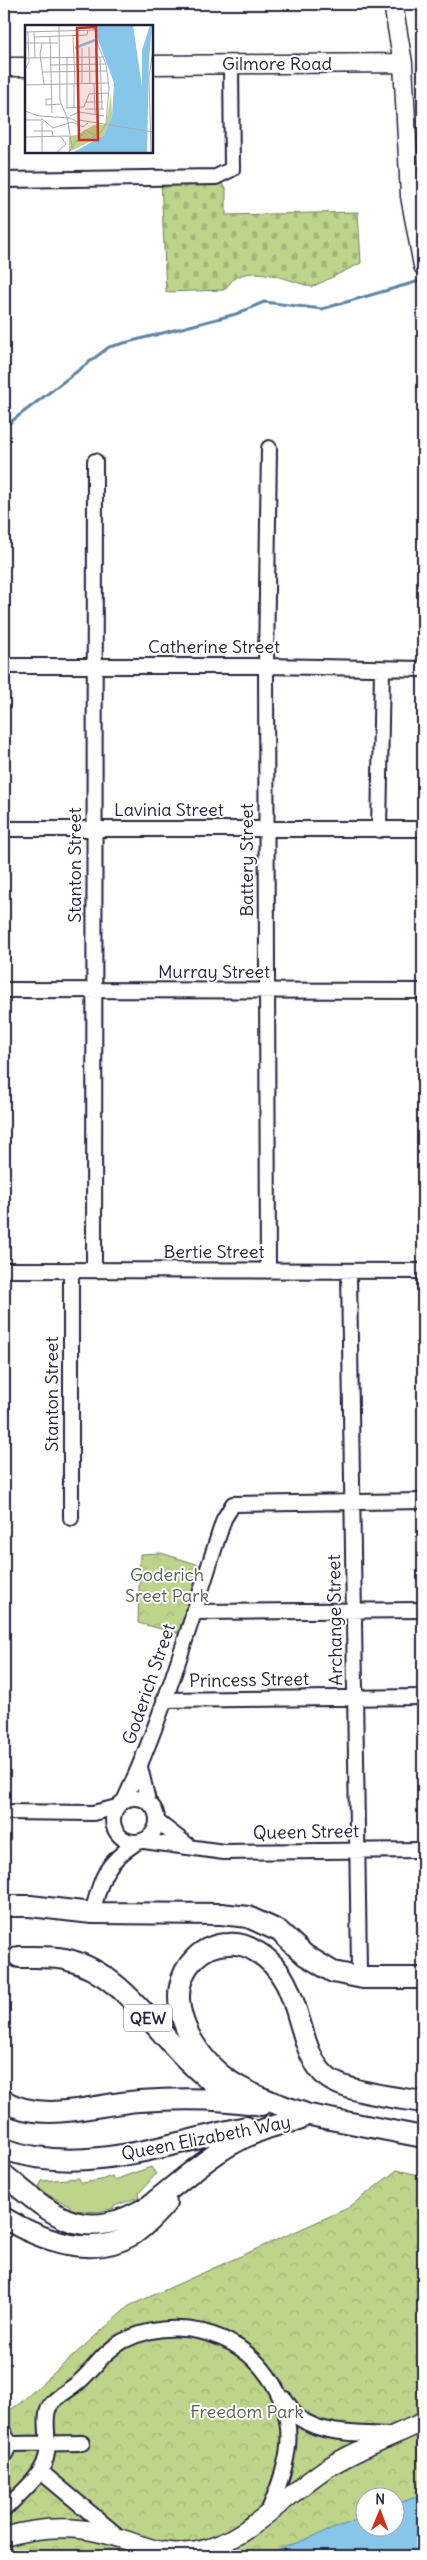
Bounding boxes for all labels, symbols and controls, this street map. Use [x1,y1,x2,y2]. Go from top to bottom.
inset map [25,25,152,152]
street label: Gilmore Road [222,52,332,75]
street label: Catherine Street [148,635,280,658]
street label: Lavinia Street [114,798,224,821]
street label: Battery Street [235,803,258,917]
street label: Stanton Street [63,807,86,923]
street label: Murray Street [158,960,270,983]
street label: Bertie Street [164,1240,264,1263]
street label: Stanton Street [40,1336,63,1452]
street label: Archange Street [322,1554,347,1686]
park label: Goderich Sreet Park [125,1563,209,1607]
street label: Goderich Street [117,1620,180,1747]
street label: Princess Street [189,1667,309,1692]
street label: Queen Street [253,1819,359,1844]
road number: QEW [124,2005,172,2032]
street label: Queen Elizabeth Way [119,2110,293,2165]
park label: Freedom Park [190,2400,304,2423]
north arrow [354,2488,404,2538]
text: N [375,2490,385,2508]

